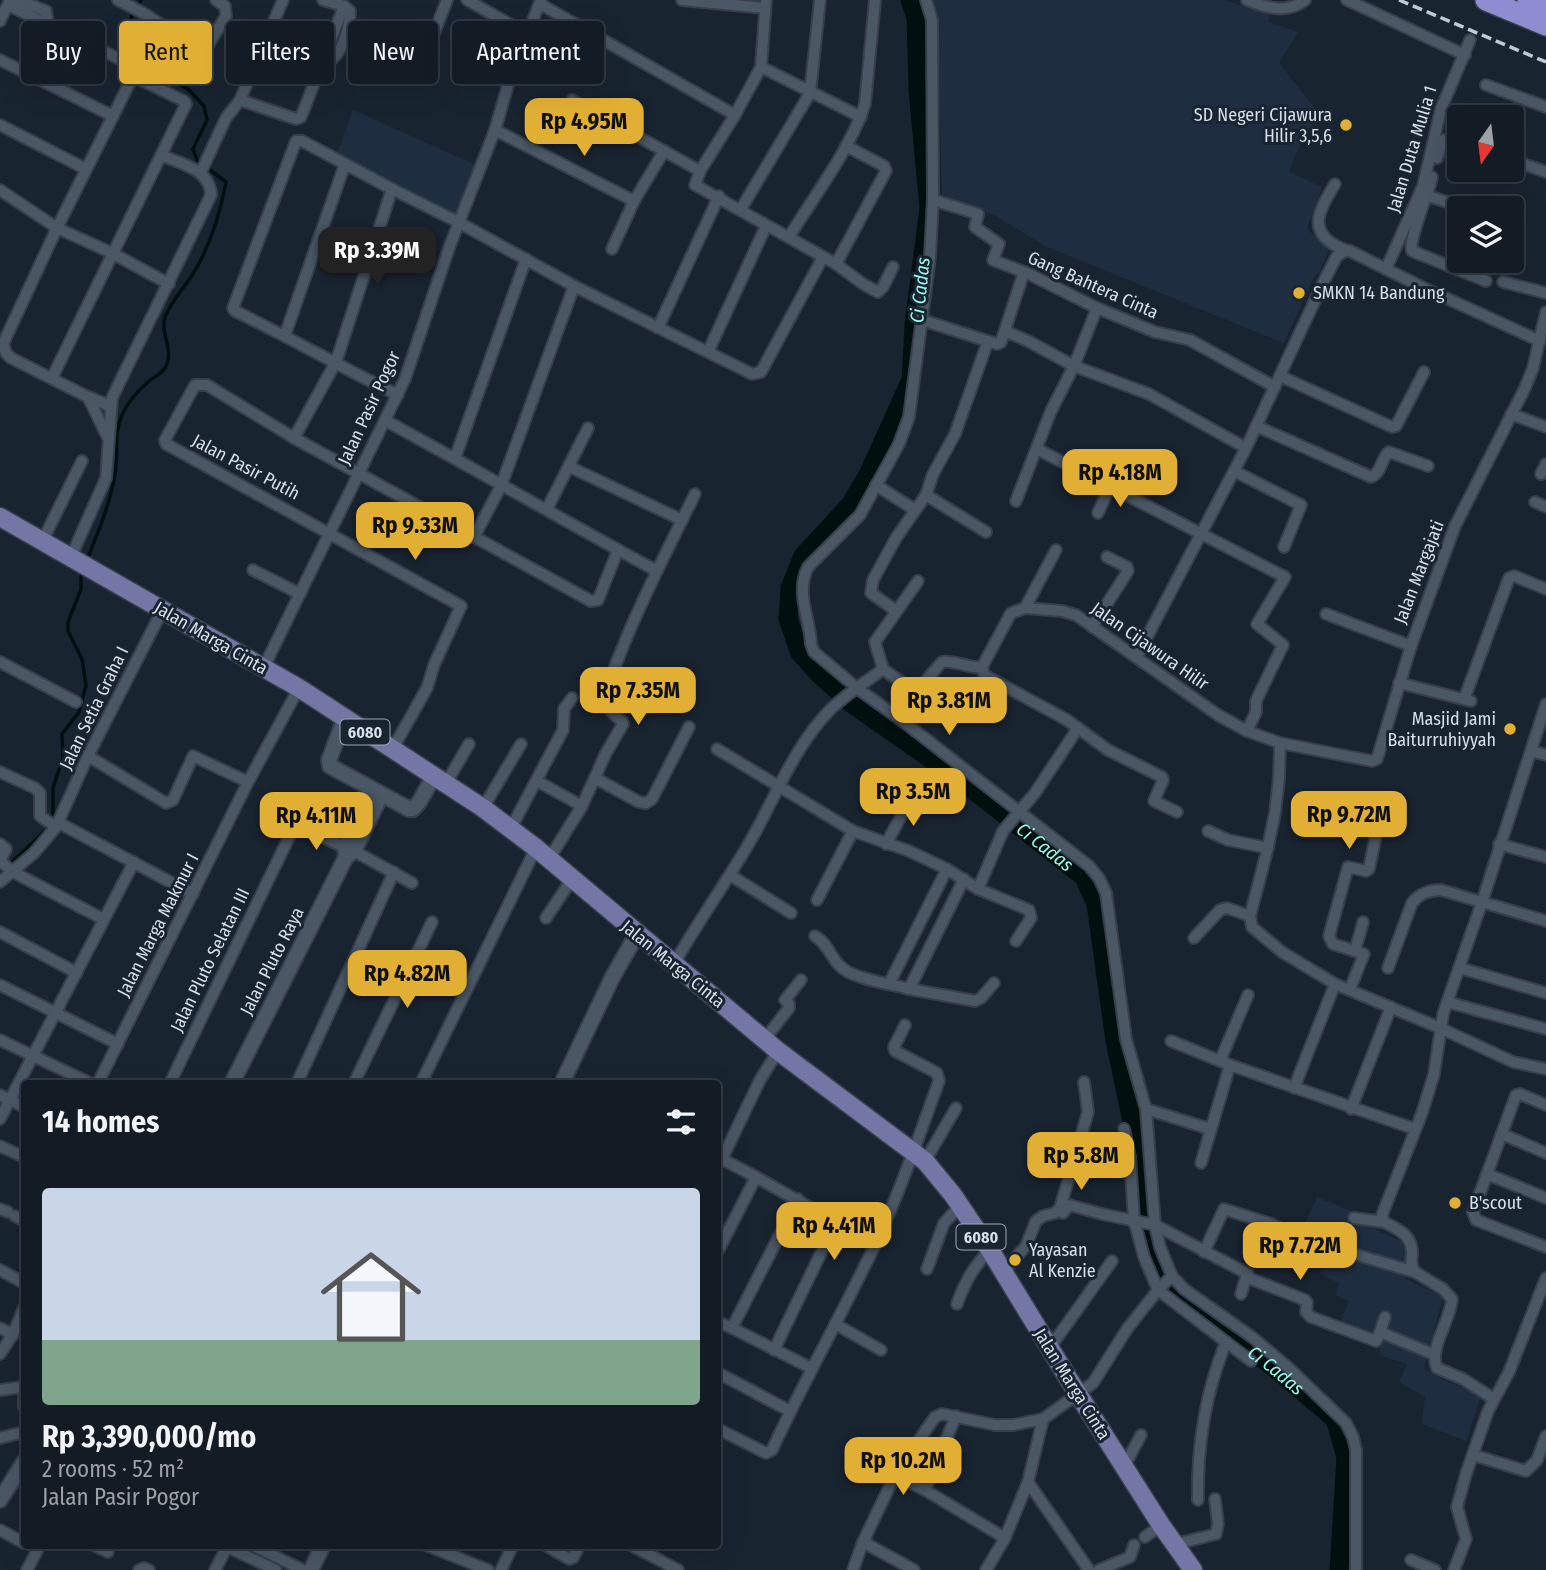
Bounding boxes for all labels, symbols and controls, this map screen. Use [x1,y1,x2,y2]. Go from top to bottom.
chip: Buy [21,21,105,84]
chip: Rent [119,21,212,84]
chip: Filters [226,21,334,84]
chip: New [348,21,438,84]
chip: Apartment [452,21,604,84]
street label: Jalan Duta Mulia 1 [1382,83,1442,215]
pin: Rp 4.95M [512,99,656,158]
place label: SD Negeri Cijawura Hilir 3,5,6 [1194,104,1332,147]
north arrow [1447,105,1524,182]
map controls [1447,105,1524,273]
text: Rp 4.95M [541,107,627,135]
marker: SD Negeri Cijawura Hilir 3,5,6 [1338,117,1354,133]
button: layers [1447,196,1524,273]
pin: Rp 3.39M [305,228,449,287]
text: Rp 3.39M [334,236,420,264]
street label: Gang Bahtera Cinta [1024,246,1162,324]
water label: Ci Cadas [905,256,935,324]
place label: SMKN 14 Bandung [1313,282,1445,304]
marker: SMKN 14 Bandung [1291,285,1307,301]
street label: Jalan Pasir Pogor [333,347,405,468]
street label: Jalan Pasir Putih [188,429,304,505]
pin: Rp 4.18M [1048,449,1192,509]
text: Rp 4.18M [1078,458,1162,486]
pin: Rp 9.33M [343,503,487,562]
text: Rp 9.33M [372,511,458,539]
street label: Jalan Margajati [1389,517,1449,627]
street label: Jalan Marga Cinta [150,597,272,679]
street label: Jalan Cijawura Hilir [1087,597,1214,695]
street label: Jalan Setia Graha I [55,643,133,773]
pin: Rp 7.35M [566,668,710,727]
text: Rp 7.35M [596,676,680,704]
pin: Rp 3.81M [877,678,1021,737]
text: Rp 3.81M [907,686,991,714]
place label: Masjid Jami Baiturruhiyyah [1387,708,1496,751]
road number: 6080 [340,720,390,744]
marker: Masjid Jami Baiturruhiyyah [1502,721,1518,737]
pin: Rp 3.5M [848,768,978,828]
text: Rp 3.5M [876,777,950,805]
pin: Rp 4.11M [244,792,388,852]
pin: Rp 9.72M [1277,792,1421,851]
text: Rp 9.72M [1307,800,1391,828]
text: Rp 4.11M [276,801,356,829]
water label: Ci Cadas [1012,817,1078,876]
street label: Jalan Marga Makmur I [112,850,204,1000]
street label: Jalan Pluto Selatan III [166,885,254,1035]
street label: Jalan Pluto Raya [235,903,309,1019]
street label: Jalan Marga Cinta [617,915,730,1013]
pin: Rp 4.82M [335,950,479,1010]
text: Rp 4.82M [364,959,450,987]
icon: filters [662,1103,700,1141]
text: 14 homes [42,1104,159,1140]
pin: Rp 5.8M [1016,1132,1146,1192]
text: Rp 5.8M [1043,1141,1119,1169]
place label: B'scout [1469,1192,1522,1214]
marker: B'scout [1447,1195,1463,1211]
pin: Rp 4.41M [762,1202,906,1262]
text: Rp 4.41M [792,1211,876,1239]
pin: Rp 7.72M [1228,1222,1372,1282]
road number: 6080 [956,1224,1006,1250]
text: Rp 7.72M [1259,1231,1341,1259]
icon: home [308,1234,434,1360]
place label: Yayasan Al Kenzie [1029,1239,1096,1282]
marker: Yayasan Al Kenzie [1007,1252,1023,1268]
street label: Jalan Marga Cinta [1029,1324,1115,1444]
water label: Ci Cadas [1243,1340,1309,1400]
text: Rp 3,390,000/mo [42,1419,256,1455]
pin: Rp 10.2M [831,1438,975,1497]
text: Rp 10.2M [861,1446,945,1474]
text: 2 rooms · 52 m² [42,1455,184,1483]
text: Jalan Pasir Pogor [42,1483,199,1511]

